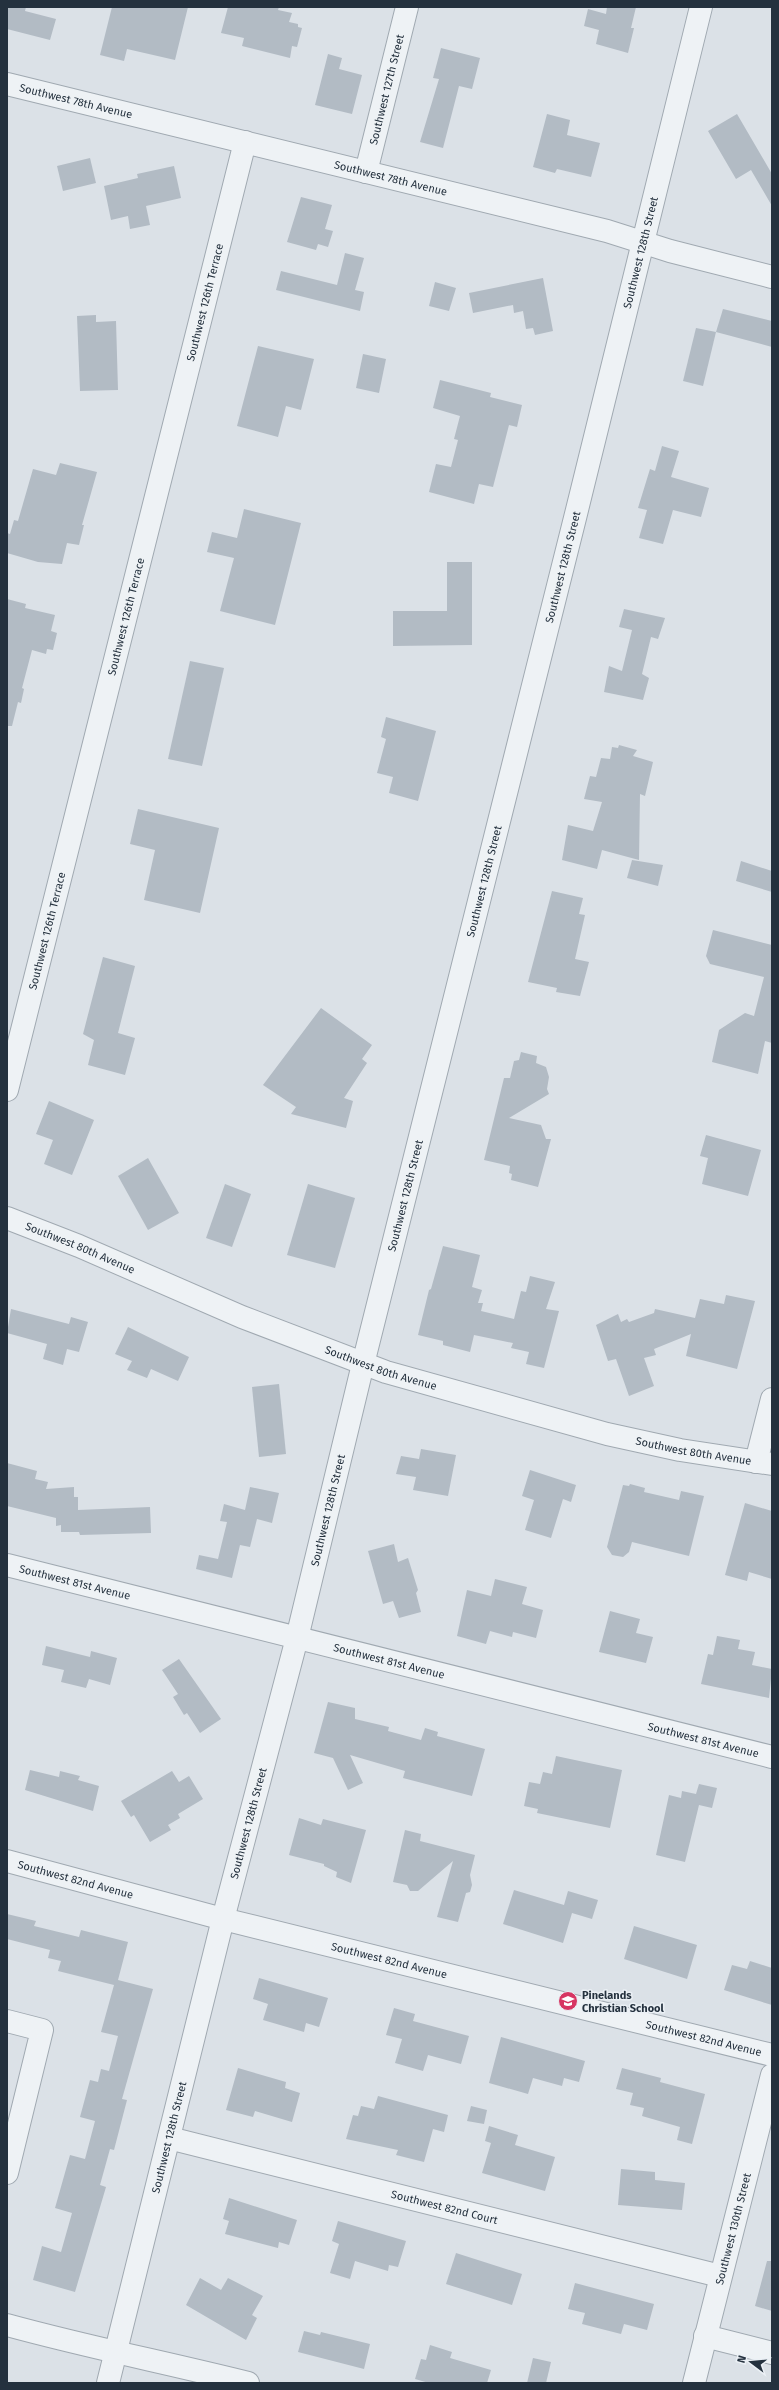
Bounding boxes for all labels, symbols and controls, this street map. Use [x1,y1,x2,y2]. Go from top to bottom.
street label: Southwest 127th Street [367,33,407,146]
street label: Southwest 78th Avenue [18,81,134,121]
street label: Southwest 78th Avenue [333,158,448,199]
street label: Southwest 128th Street [621,195,661,310]
street label: Southwest 126th Terrace [184,242,226,363]
street label: Southwest 128th Street [543,510,583,624]
street label: Southwest 126th Terrace [105,557,147,677]
street label: Southwest 128th Street [464,824,505,939]
street label: Southwest 126th Terrace [26,871,68,991]
street label: Southwest 128th Street [385,1139,426,1253]
street label: Southwest 80th Avenue [23,1220,137,1277]
street label: Southwest 80th Avenue [323,1343,438,1393]
street label: Southwest 80th Avenue [634,1434,752,1468]
street label: Southwest 128th Street [308,1453,348,1568]
street label: Southwest 81st Avenue [18,1562,132,1603]
street label: Southwest 81st Avenue [332,1641,446,1682]
street label: Southwest 81st Avenue [646,1720,760,1760]
street label: Southwest 128th Street [228,1766,270,1881]
street label: Southwest 82nd Avenue [16,1858,135,1902]
street label: Southwest 82nd Avenue [330,1940,449,1981]
place label: Pinelands Christian School [582,1989,664,2015]
school or university icon: Pinelands Christian School [557,1990,579,2012]
street label: Southwest 82nd Avenue [644,2018,763,2059]
street label: Southwest 128th Street [149,2080,189,2195]
street label: Southwest 130th Street [713,2172,754,2286]
street label: Southwest 82nd Court [390,2188,499,2227]
north arrow [731,2342,771,2382]
text: N [735,2354,749,2365]

